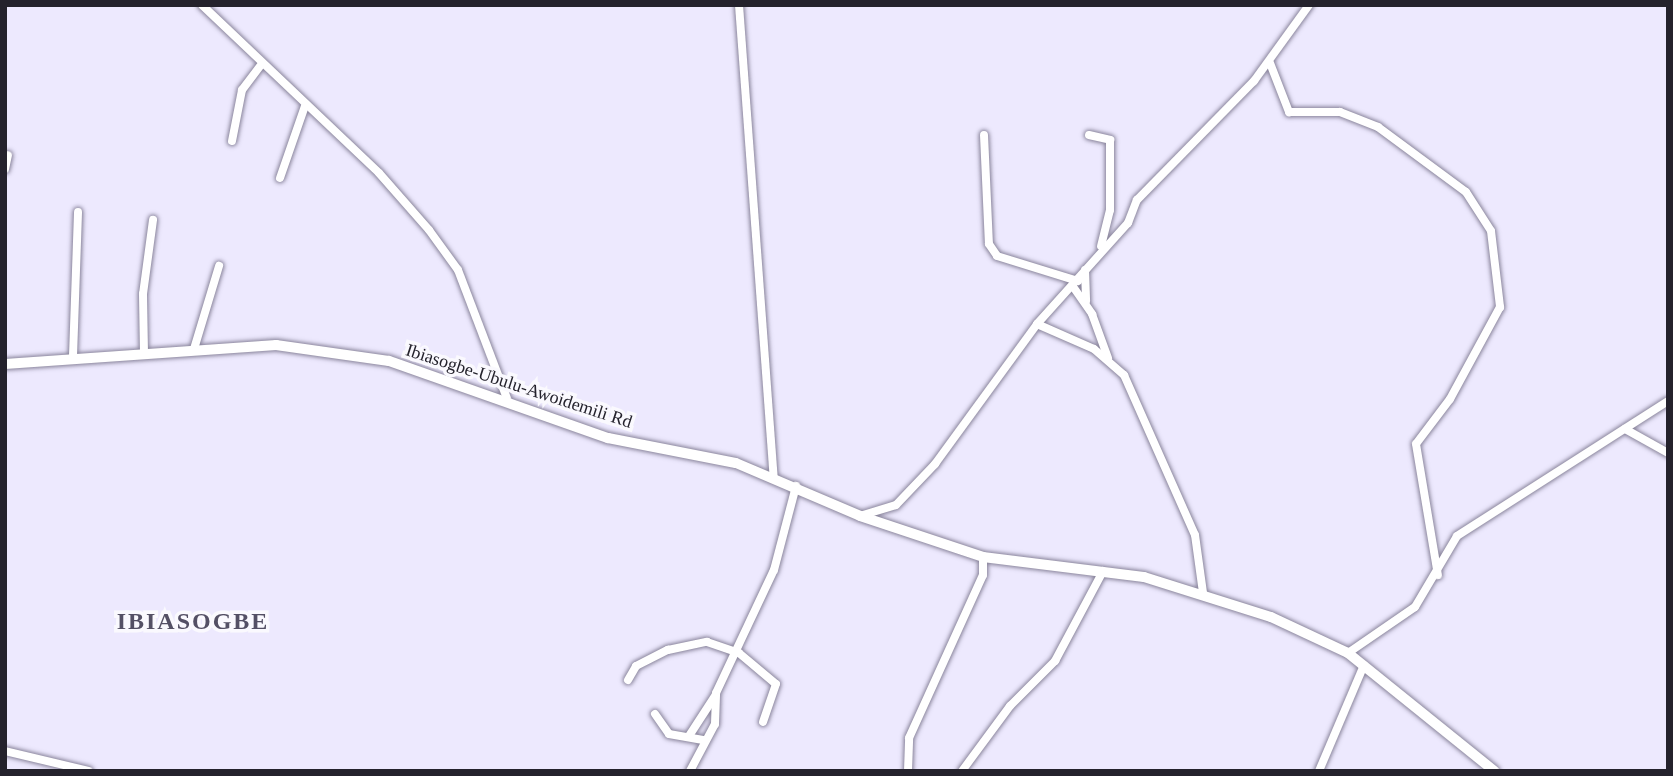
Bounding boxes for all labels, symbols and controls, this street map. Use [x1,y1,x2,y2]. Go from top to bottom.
street label: Ibiasogbe-Ubulu-Awoidemili Rd [403,339,635,433]
district label: IBIASOGBE [118,608,268,636]

